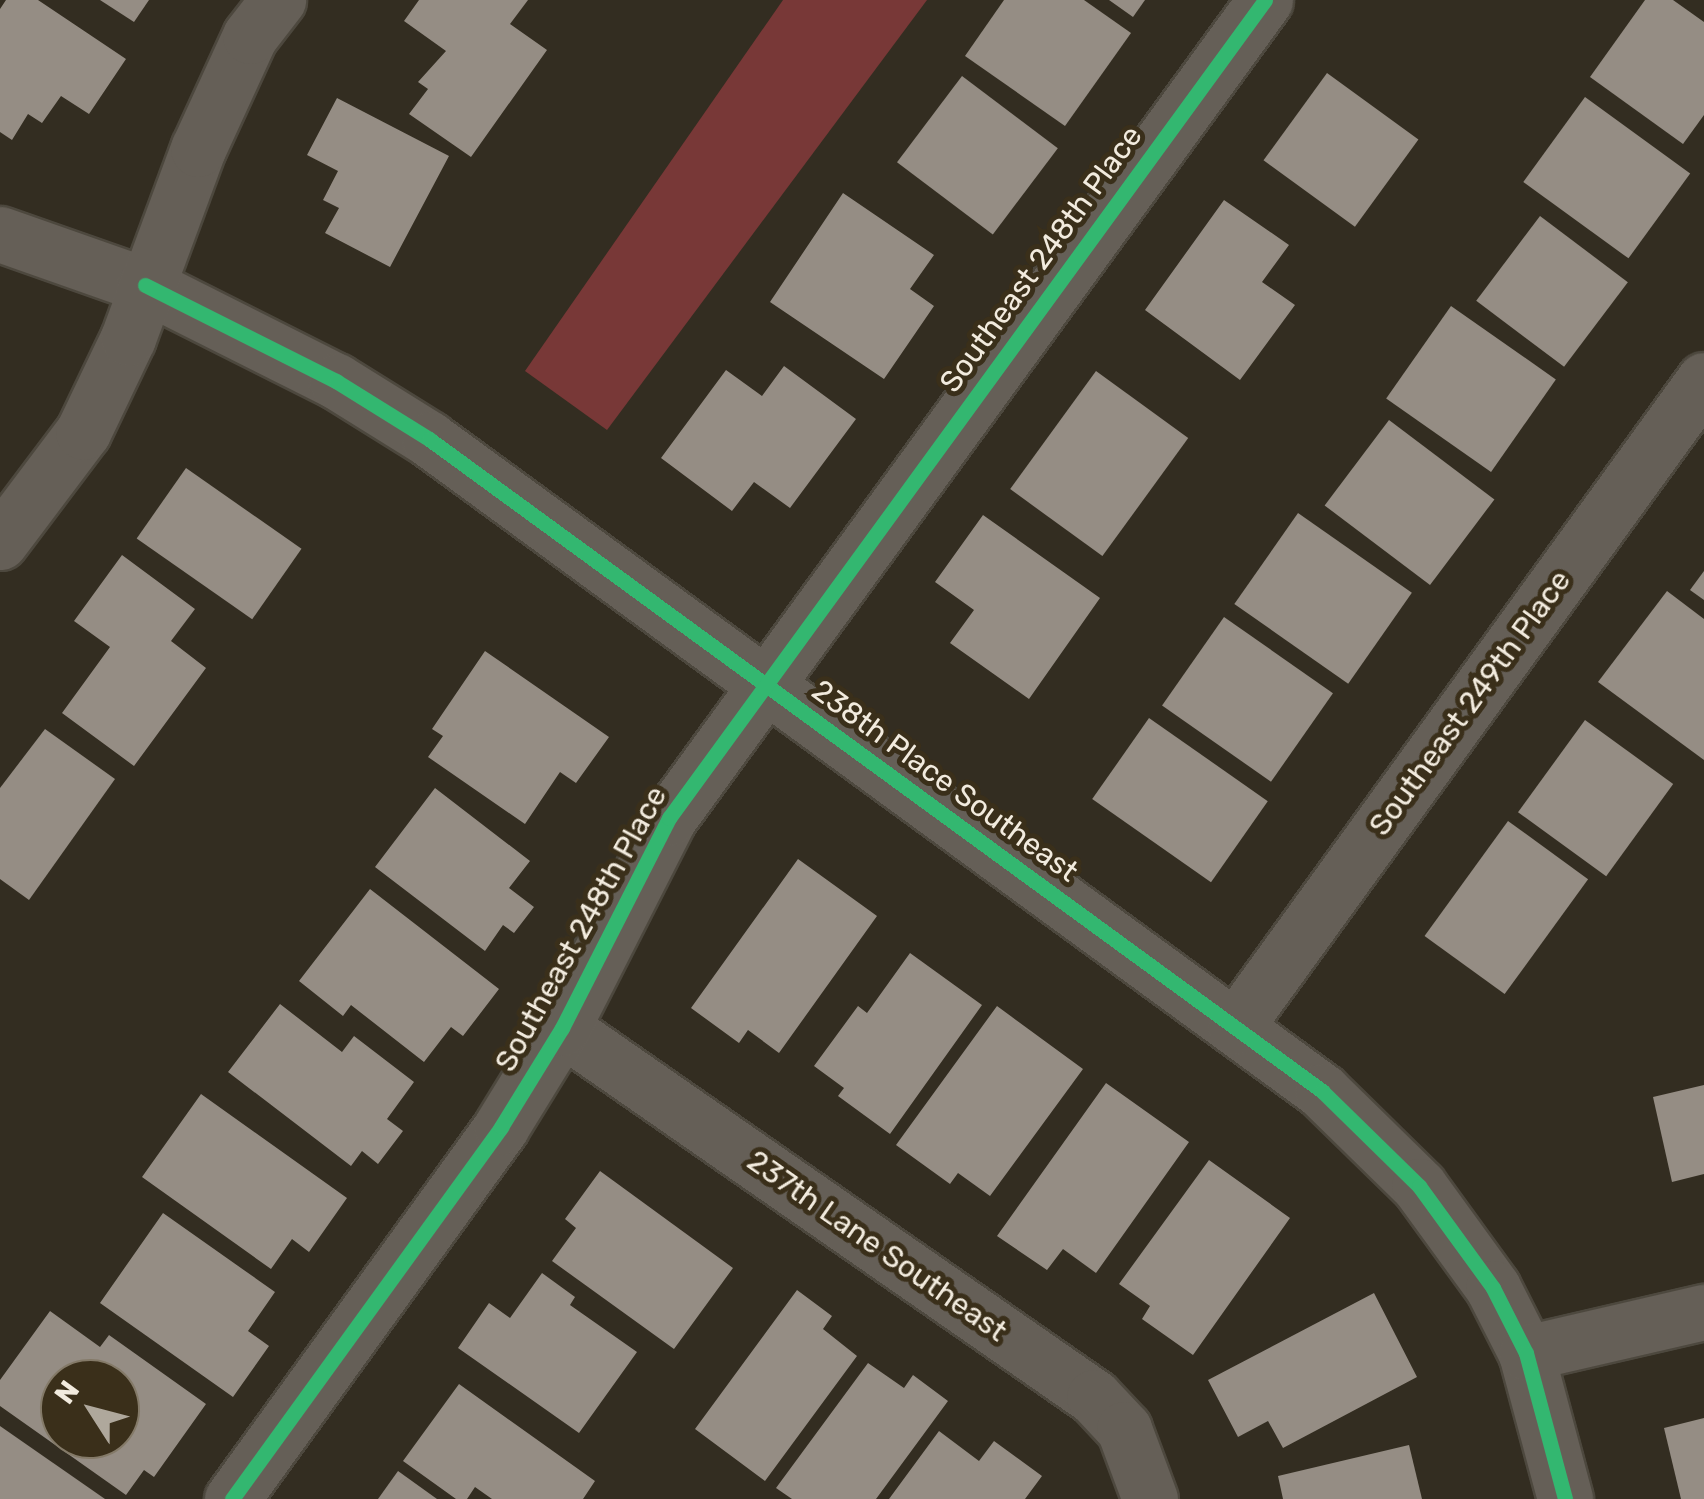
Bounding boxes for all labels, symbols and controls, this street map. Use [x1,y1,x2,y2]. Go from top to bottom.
street label: Southeast 248th Place [932,119,1150,399]
street label: Southeast 249th Place [1362,563,1578,843]
street label: 238th Place Southeast [805,672,1085,890]
street label: Southeast 248th Place [488,780,674,1078]
street label: 237th Lane Southeast [740,1143,1014,1349]
north arrow [40,1359,140,1459]
text: N [48,1374,86,1410]

